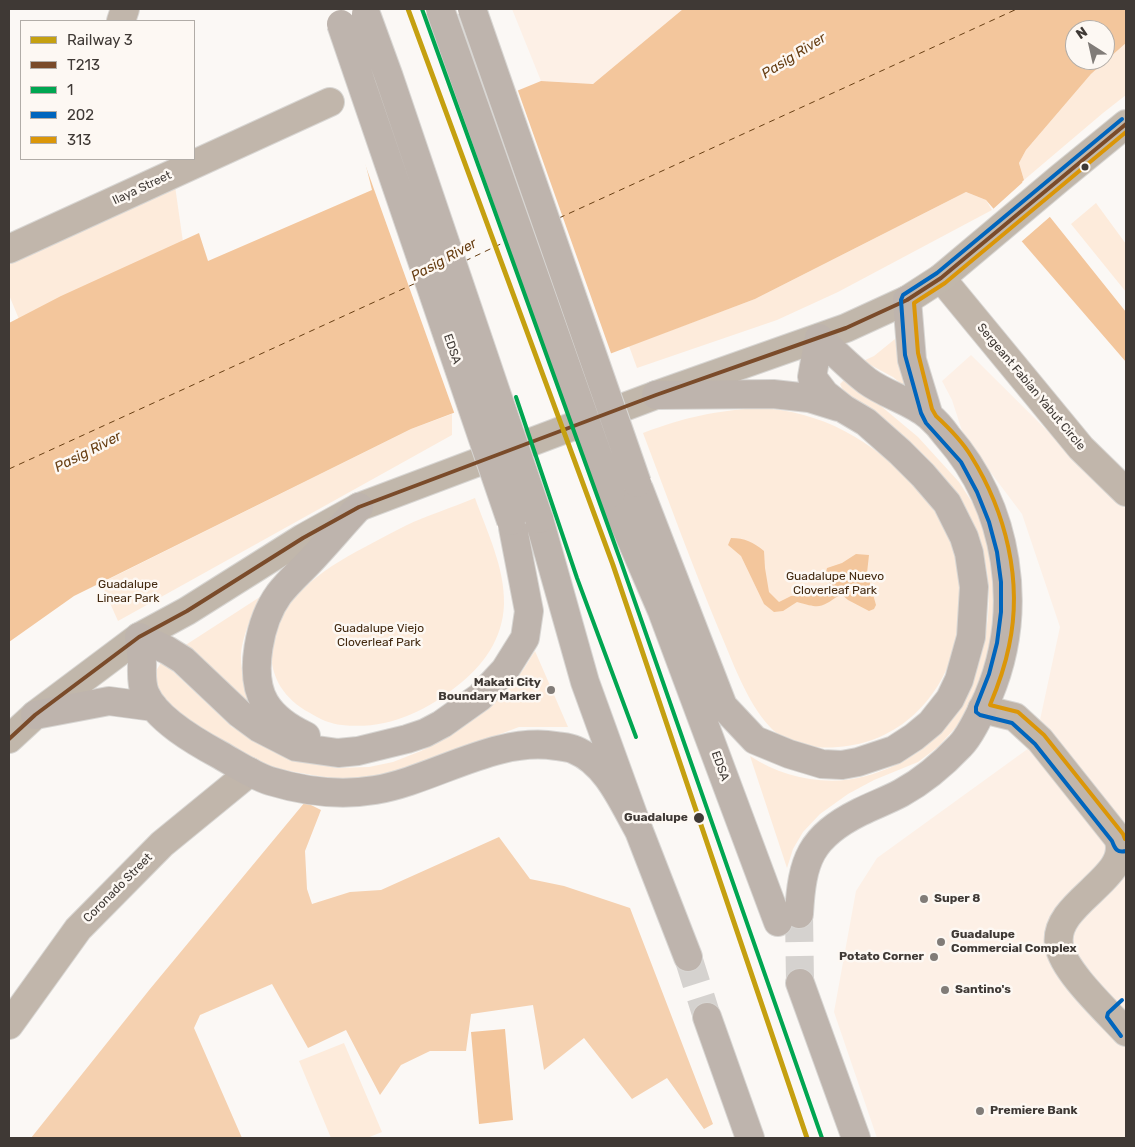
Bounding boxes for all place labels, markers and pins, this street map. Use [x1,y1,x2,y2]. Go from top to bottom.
unlabelled marker [1080,162,1090,172]
place label: Makati City Boundary Marker [438,676,541,704]
marker: Makati City Boundary Marker [545,684,557,696]
place label: Guadalupe [624,811,688,825]
marker: Guadalupe [692,811,706,825]
place label: Super 8 [934,892,980,906]
marker: Super 8 [918,893,930,905]
place label: Guadalupe Commercial Complex [951,928,1077,956]
marker: Guadalupe Commercial Complex [935,936,947,948]
place label: Potato Corner [839,950,924,964]
marker: Potato Corner [928,951,940,963]
place label: Santino's [955,983,1011,997]
marker: Santino's [939,984,951,996]
place label: Premiere Bank [990,1104,1078,1118]
marker: Premiere Bank [974,1105,986,1117]

